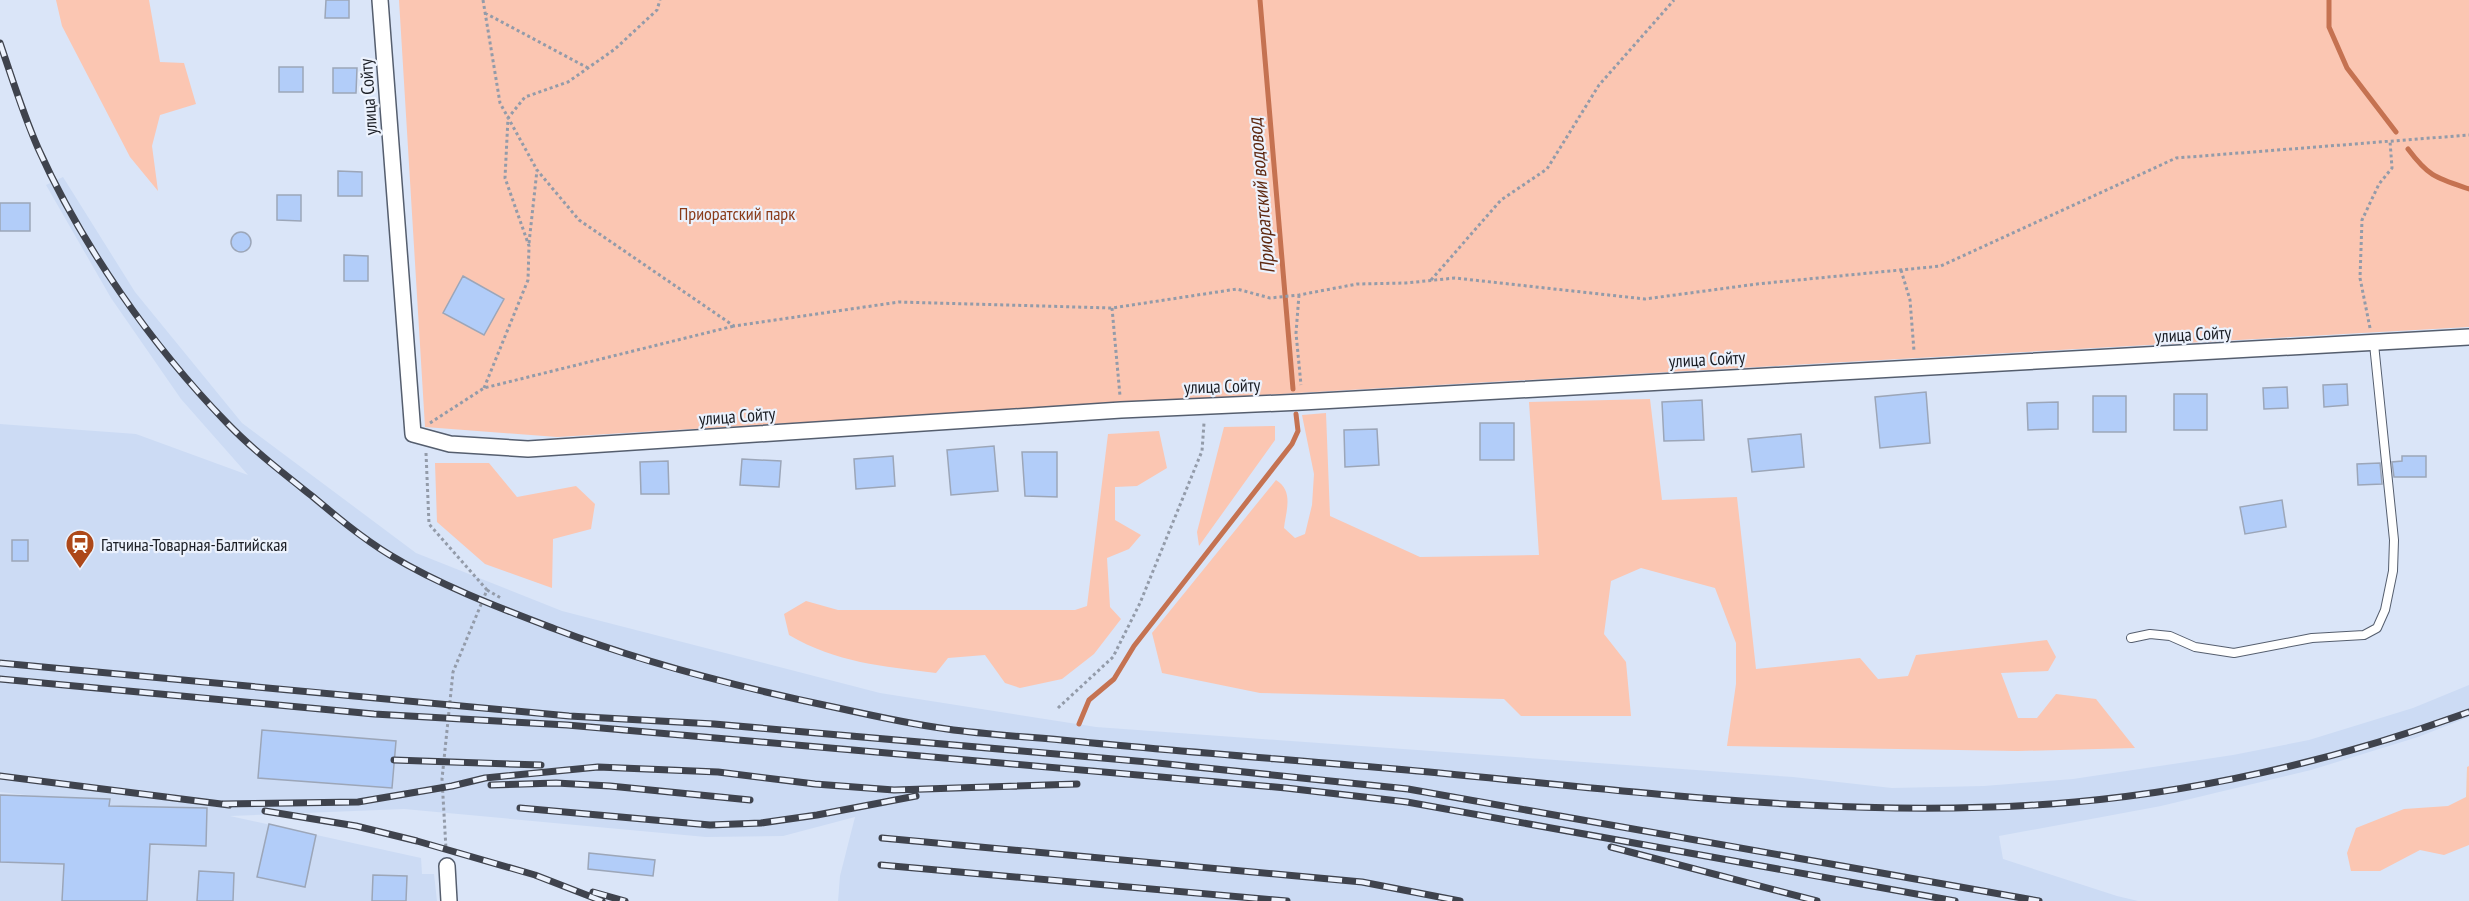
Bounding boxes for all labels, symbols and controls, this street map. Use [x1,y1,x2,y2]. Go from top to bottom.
street label: улица Сойту [354,58,382,136]
water label: Приоратский водовод [1241,116,1281,275]
park label: Приоратский парк [679,202,795,225]
street label: улица Сойту [2154,320,2232,347]
street label: улица Сойту [1668,345,1746,372]
street label: улица Сойту [1183,373,1261,399]
street label: улица Сойту [698,402,776,430]
station icon: Гатчина-Товарная-Балтийская [64,528,96,570]
place label: Гатчина-Товарная-Балтийская [101,533,287,556]

